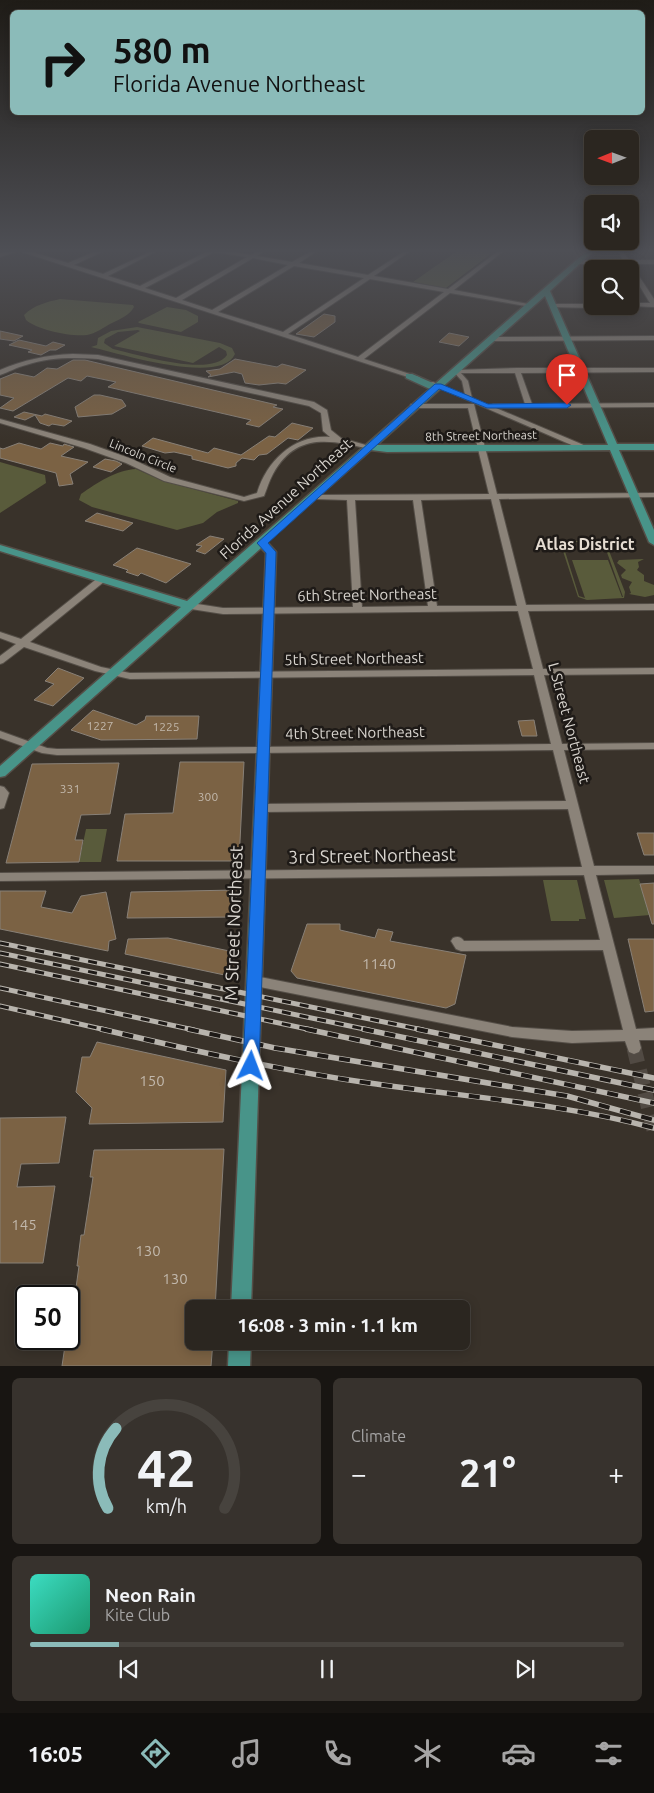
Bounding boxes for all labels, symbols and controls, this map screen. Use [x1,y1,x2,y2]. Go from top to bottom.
icon: right [30,30,95,95]
text: 580 m [113,30,211,70]
text: Florida Avenue Northeast [113,71,365,96]
north arrow [584,130,639,185]
map controls [584,130,639,315]
button: sound [584,195,639,250]
button: search [584,260,639,315]
pin [546,354,588,405]
icon: arrive [553,361,581,389]
street label: 8th Street Northeast [425,428,537,443]
street label: Florida Avenue Northeast [216,435,355,562]
street label: Lincoln Circle [108,436,179,475]
district label: Atlas District [535,535,635,553]
street label: 6th Street Northeast [297,585,437,604]
street label: 5th Street Northeast [284,649,424,668]
street label: L Street Northeast [545,661,594,785]
house number: 1227 [86,719,114,732]
house number: 1225 [152,720,180,733]
street label: 4th Street Northeast [285,723,425,742]
house number: 331 [60,782,80,795]
house number: 300 [198,790,218,803]
street label: 3rd Street Northeast [288,844,456,866]
street label: M Street Northeast [220,845,246,1001]
house number: 1140 [362,955,396,972]
position arrow [224,1039,276,1091]
house number: 150 [139,1072,165,1089]
house number: 145 [11,1216,37,1233]
house number: 130 [135,1242,161,1259]
house number: 130 [162,1270,188,1287]
speed limit sign: 50 [15,1285,80,1350]
text: 16:08 · 3 min · 1.1 km [237,1314,418,1336]
text: Climate [351,1427,406,1445]
text: 42 [137,1439,196,1497]
text: 21° [459,1452,516,1494]
text: − [351,1458,367,1489]
text: + [608,1458,624,1489]
text: km/h [146,1496,187,1516]
text: Neon Rain [105,1584,196,1606]
text: Kite Club [105,1606,170,1624]
icon: previous [115,1655,143,1683]
icon: pause [313,1655,341,1683]
icon: next [511,1655,539,1683]
icon: directions [138,1736,173,1771]
icon: music [229,1736,264,1771]
icon: phone [320,1736,355,1771]
icon: climate [410,1736,445,1771]
icon: car [501,1736,536,1771]
icon: filters [591,1736,626,1771]
text: 16:05 [28,1741,83,1766]

